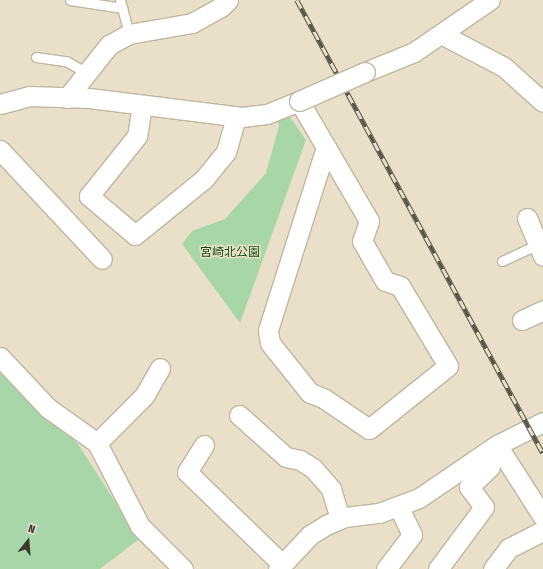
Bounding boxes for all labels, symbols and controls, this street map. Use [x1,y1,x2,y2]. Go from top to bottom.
park label: 宮崎北公園 [200,246,260,260]
north arrow [8,521,48,561]
text: N [27,522,37,536]

